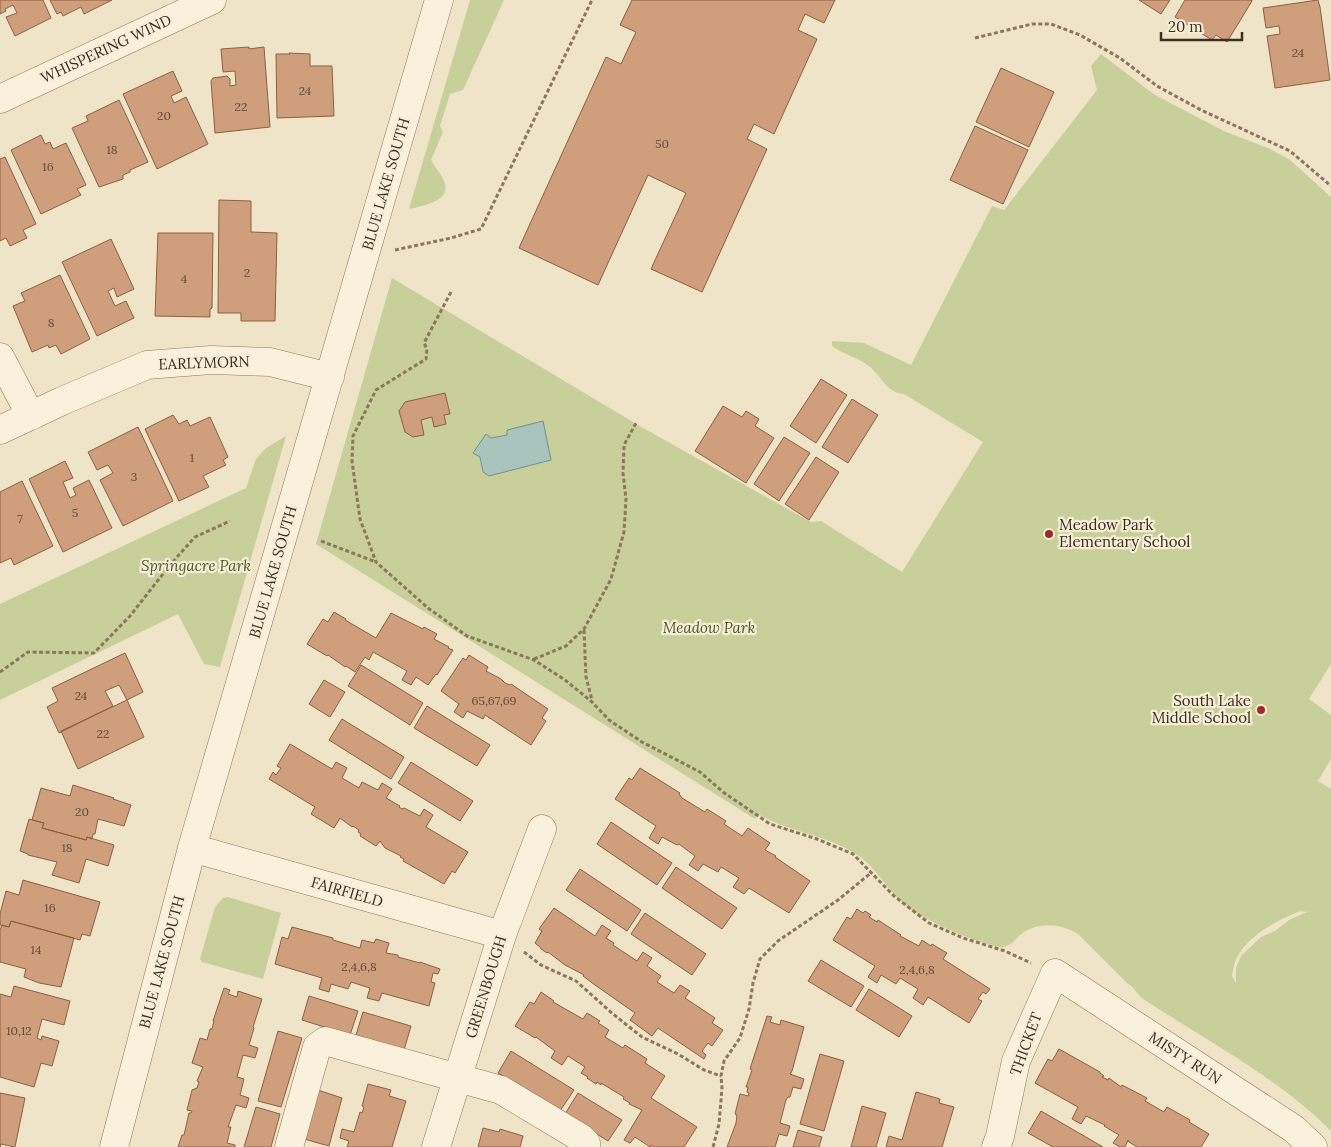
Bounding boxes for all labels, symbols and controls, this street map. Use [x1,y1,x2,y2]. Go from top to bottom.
street label: WHISPERING WIND [37,10,174,87]
scale bar [1161,10,1242,42]
text: 20 m [1168,17,1203,36]
house number: 24 [1292,45,1305,60]
house number: 24 [299,83,312,98]
house number: 22 [235,99,247,114]
house number: 20 [157,108,171,123]
street label: BLUE LAKE SOUTH [358,115,414,252]
house number: 50 [655,136,669,151]
house number: 18 [106,142,118,157]
house number: 16 [42,159,54,174]
house number: 2 [244,265,250,280]
house number: 4 [181,271,188,286]
house number: 8 [48,315,55,330]
street label: EARLYMORN [158,351,250,374]
house number: 1 [190,450,194,465]
house number: 3 [131,469,138,484]
street label: BLUE LAKE SOUTH [245,503,301,640]
house number: 5 [72,505,78,520]
house number: 7 [17,511,23,526]
place label: Meadow Park Elementary School [1059,515,1190,551]
marker: Meadow Park Elementary School [1043,528,1055,540]
park label: Springacre Park [141,556,251,575]
park label: Meadow Park [663,618,755,637]
house number: 24 [75,688,88,703]
place label: South Lake Middle School [1152,691,1251,727]
house number: 65,67,69 [471,693,517,708]
marker: South Lake Middle School [1255,704,1267,716]
house number: 22 [97,726,109,741]
house number: 20 [75,804,89,819]
house number: 18 [61,840,73,855]
street label: FAIRFIELD [309,872,385,911]
street label: BLUE LAKE SOUTH [135,893,188,1031]
house number: 16 [44,900,56,915]
street label: GREENBOUGH [461,933,510,1040]
house number: 14 [31,942,42,957]
house number: 2,4,6,8 [341,959,377,974]
house number: 2,4,6,8 [899,962,935,977]
street label: THICKET [1005,1009,1046,1078]
house number: 10,12 [6,1023,32,1038]
street label: MISTY RUN [1145,1027,1225,1088]

